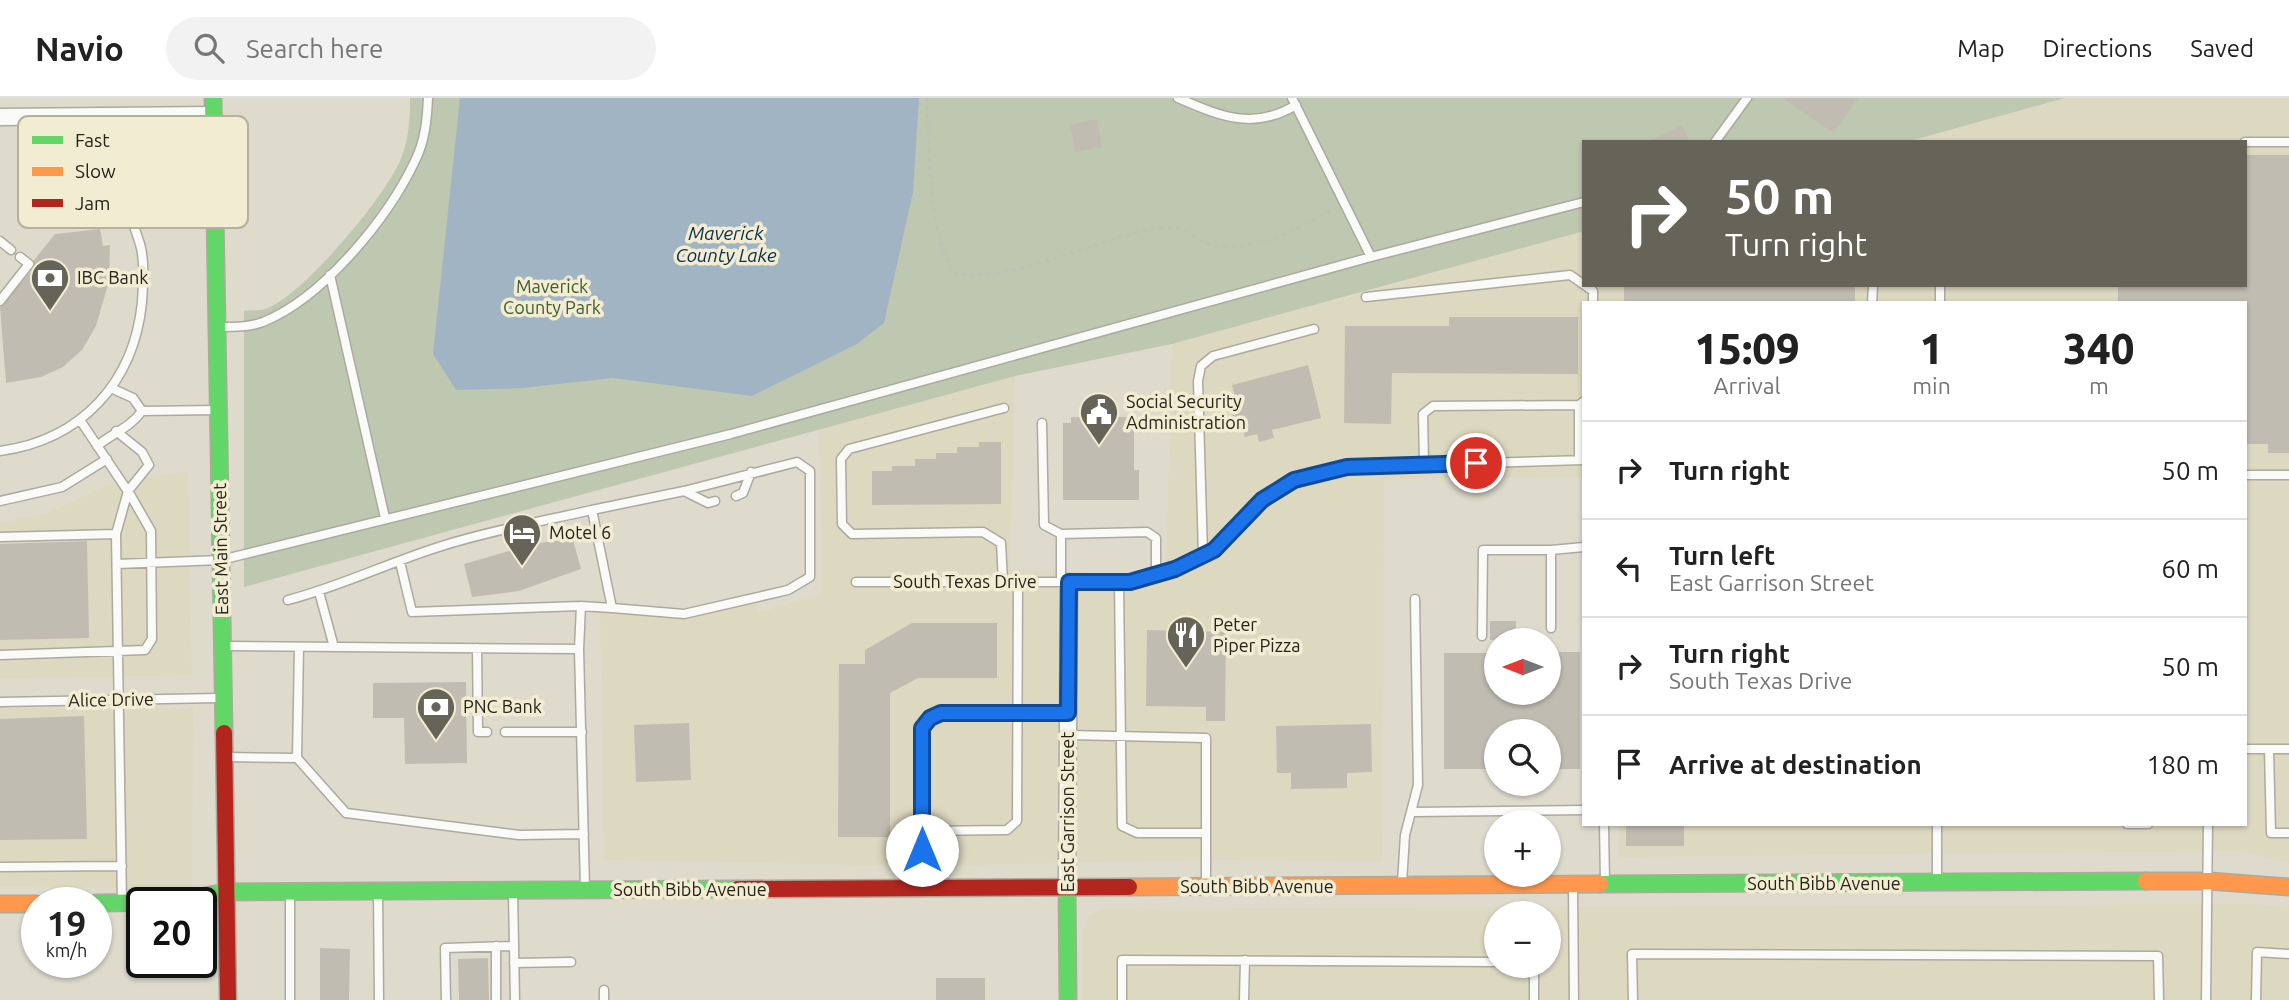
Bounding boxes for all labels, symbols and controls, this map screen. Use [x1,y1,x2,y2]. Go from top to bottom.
search box [166,17,656,80]
icon: search [190,29,228,67]
text: Navio [35,30,124,67]
text: Search here [246,34,383,63]
text: Map [1957,35,2004,62]
text: Directions [2042,35,2152,62]
text: Saved [2190,35,2254,62]
legend [18,116,248,228]
text: Fast [75,129,110,151]
text: Slow [75,160,116,182]
icon: right [1610,168,1701,259]
text: 50 m [1725,168,1834,223]
text: Jam [75,192,111,214]
water label: Maverick County Lake [675,222,777,266]
text: Turn right [1725,226,1867,262]
bank icon: IBC Bank [29,257,71,312]
place label: IBC Bank [77,267,148,287]
park label: Maverick County Park [503,276,601,317]
text: 15:09 [1695,325,1800,372]
text: 1 [1920,325,1943,372]
text: 340 [2063,325,2134,372]
text: Arrival [1714,373,1781,398]
text: min [1912,373,1951,398]
text: m [2089,373,2109,398]
public building icon: Social Security Administration [1078,391,1120,446]
place label: Social Security Administration [1126,391,1246,432]
pin [1446,433,1506,493]
icon: arrive [1457,444,1495,482]
icon: right [1610,451,1648,489]
text: Turn right [1669,456,1790,485]
text: 50 m [2161,456,2219,485]
street label: East Main Street [209,483,231,615]
hotel icon: Motel 6 [501,512,543,567]
place label: Motel 6 [549,522,611,542]
text: Turn left [1669,541,1775,570]
icon: left [1610,549,1648,587]
text: 60 m [2161,554,2219,583]
text: East Garrison Street [1669,570,1874,595]
street label: South Texas Drive [893,571,1037,591]
restaurant icon: Peter Piper Pizza [1165,614,1207,669]
place label: Peter Piper Pizza [1213,614,1300,655]
north arrow [1484,628,1561,705]
map controls [1484,628,1561,978]
text: Turn right [1669,639,1790,668]
icon: right [1610,647,1648,685]
text: 50 m [2161,652,2219,681]
text: South Texas Drive [1669,668,1852,693]
bank icon: PNC Bank [415,686,457,741]
street label: Alice Drive [68,688,154,710]
place label: PNC Bank [463,696,542,716]
button: search [1484,719,1561,796]
street label: East Garrison Street [1057,732,1077,892]
icon: arrive [1610,745,1648,783]
text: Arrive at destination [1669,750,1922,779]
text: 180 m [2147,750,2219,779]
button: + [1484,810,1561,887]
position arrow [885,813,959,887]
street label: South Bibb Avenue [1747,873,1901,893]
street label: South Bibb Avenue [1180,876,1334,896]
street label: South Bibb Avenue [613,879,767,899]
speed limit sign: 20 [126,887,217,978]
button: − [1484,901,1561,978]
text: 19 [47,903,86,943]
text: km/h [46,940,87,960]

